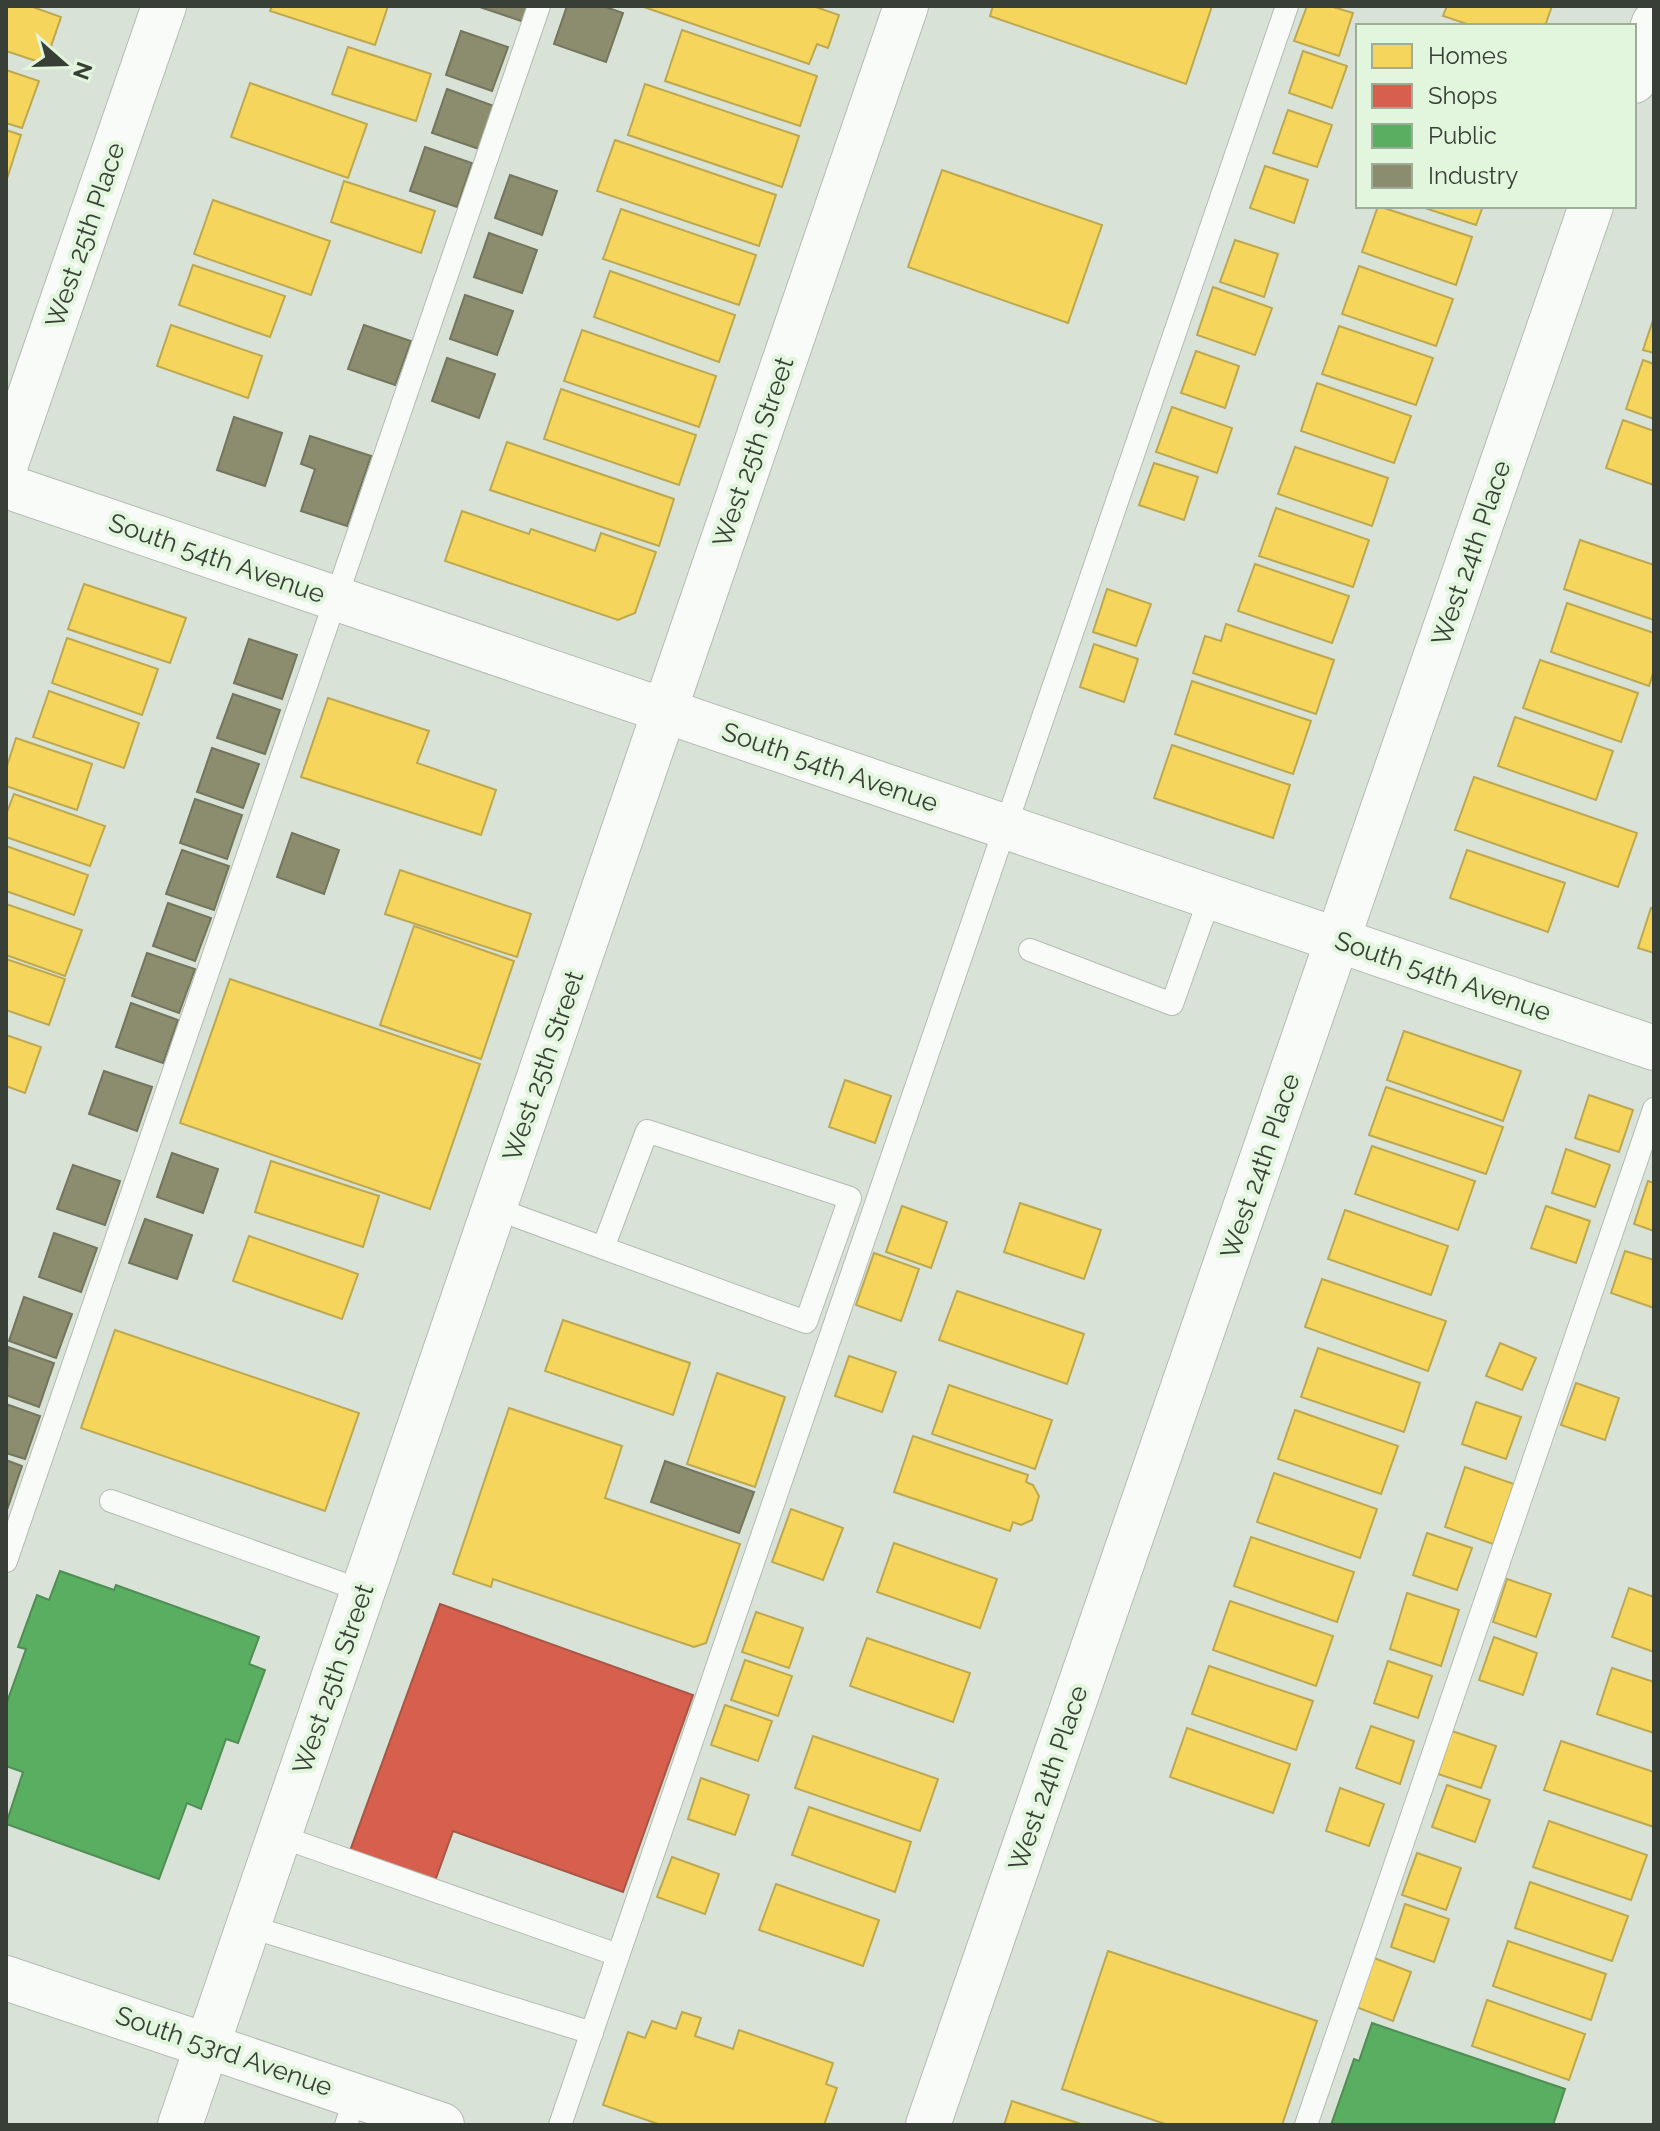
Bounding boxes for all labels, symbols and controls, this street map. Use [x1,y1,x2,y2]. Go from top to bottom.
north arrow [24,24,104,104]
legend [1356,24,1636,208]
text: Homes [1428,41,1508,70]
text: N [68,59,98,83]
text: Shops [1428,81,1497,110]
text: Public [1428,121,1497,150]
street label: West 25th Place [39,139,131,331]
text: Industry [1428,161,1518,190]
street label: West 25th Street [706,353,800,551]
street label: West 24th Place [1425,457,1517,649]
street label: South 54th Avenue [105,507,329,609]
street label: South 54th Avenue [718,716,942,818]
street label: South 54th Avenue [1331,925,1555,1027]
street label: West 25th Street [496,967,590,1165]
street label: West 24th Place [1214,1070,1306,1262]
street label: West 25th Street [286,1580,380,1778]
street label: West 24th Place [1002,1682,1094,1874]
street label: South 53rd Avenue [112,2000,336,2102]

